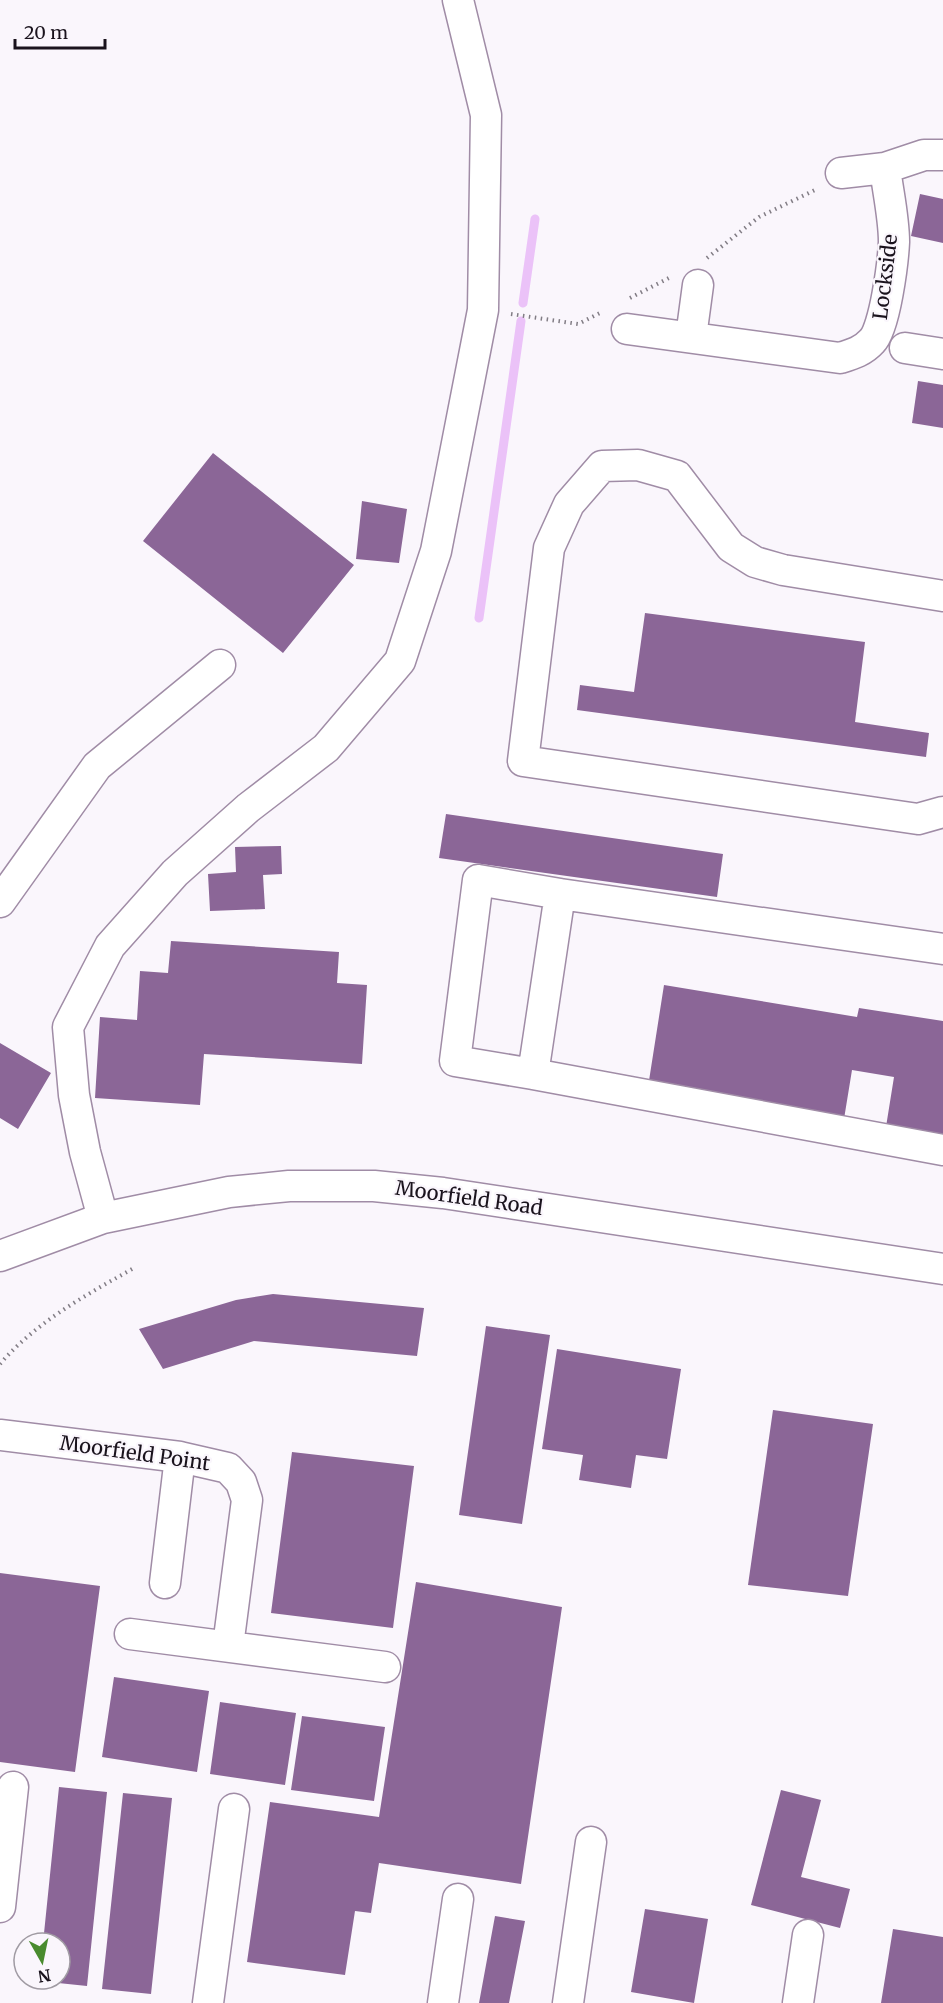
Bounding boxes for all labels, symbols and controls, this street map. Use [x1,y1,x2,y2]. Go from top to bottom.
scale bar [15,12,105,50]
text: 20 m [24,21,68,44]
street label: Lockside [867,233,902,321]
street label: Moorfield Road [394,1175,544,1220]
street label: Moorfield Point [58,1430,212,1475]
north arrow [12,1931,72,1991]
text: N [36,1965,52,1987]

